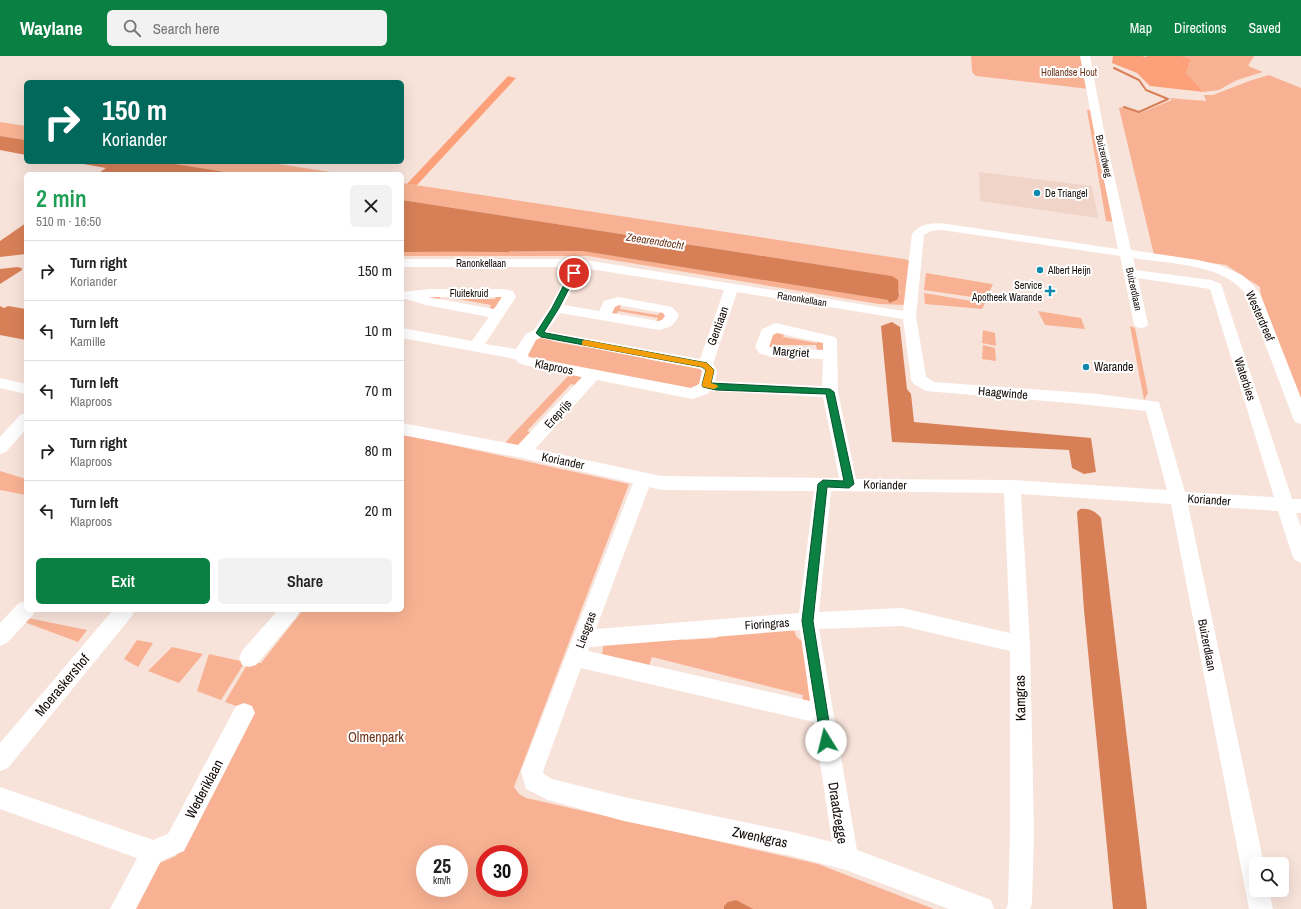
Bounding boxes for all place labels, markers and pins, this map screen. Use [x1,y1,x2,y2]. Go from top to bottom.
place label: De Triangel [1045,187,1088,200]
marker: De Triangel [1032,188,1042,198]
pin [557,256,591,290]
place label: Albert Heijn [1047,264,1091,277]
marker: Albert Heijn [1035,265,1045,275]
place label: Service Apotheek Warande [971,279,1042,304]
marker: Service Apotheek Warande [1045,286,1055,296]
place label: Warande [1094,359,1134,375]
marker: Warande [1081,362,1091,372]

